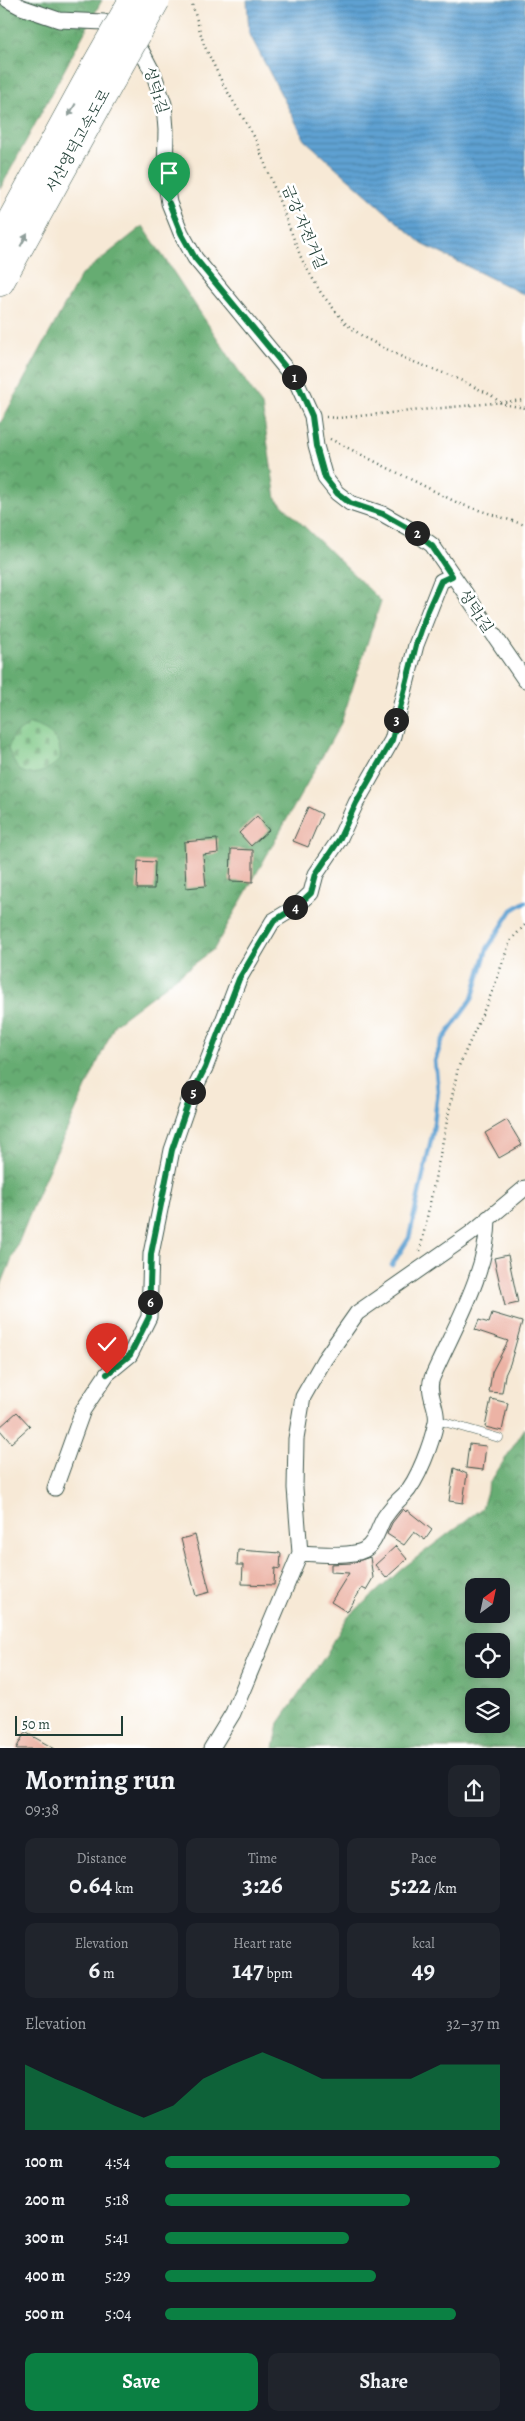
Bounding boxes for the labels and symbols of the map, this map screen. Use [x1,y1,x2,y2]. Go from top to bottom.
street label: 성덕1길 [139,64,173,116]
street label: 서산영덕고속도로 [41,85,115,197]
one-way arrow [68,102,76,117]
pin [148,152,190,203]
street label: 금강 자전거길 [277,182,331,272]
one-way arrow [19,233,28,246]
pin: 1 [282,364,306,390]
pin: 2 [404,520,430,546]
street label: 성덕1길 [454,585,498,637]
pin: 3 [384,708,408,732]
pin: 4 [282,894,308,920]
pin: 5 [180,1080,206,1104]
pin: 6 [138,1290,162,1314]
pin [86,1323,128,1374]
north arrow [465,1578,510,1622]
scale bar [15,1714,122,1737]

